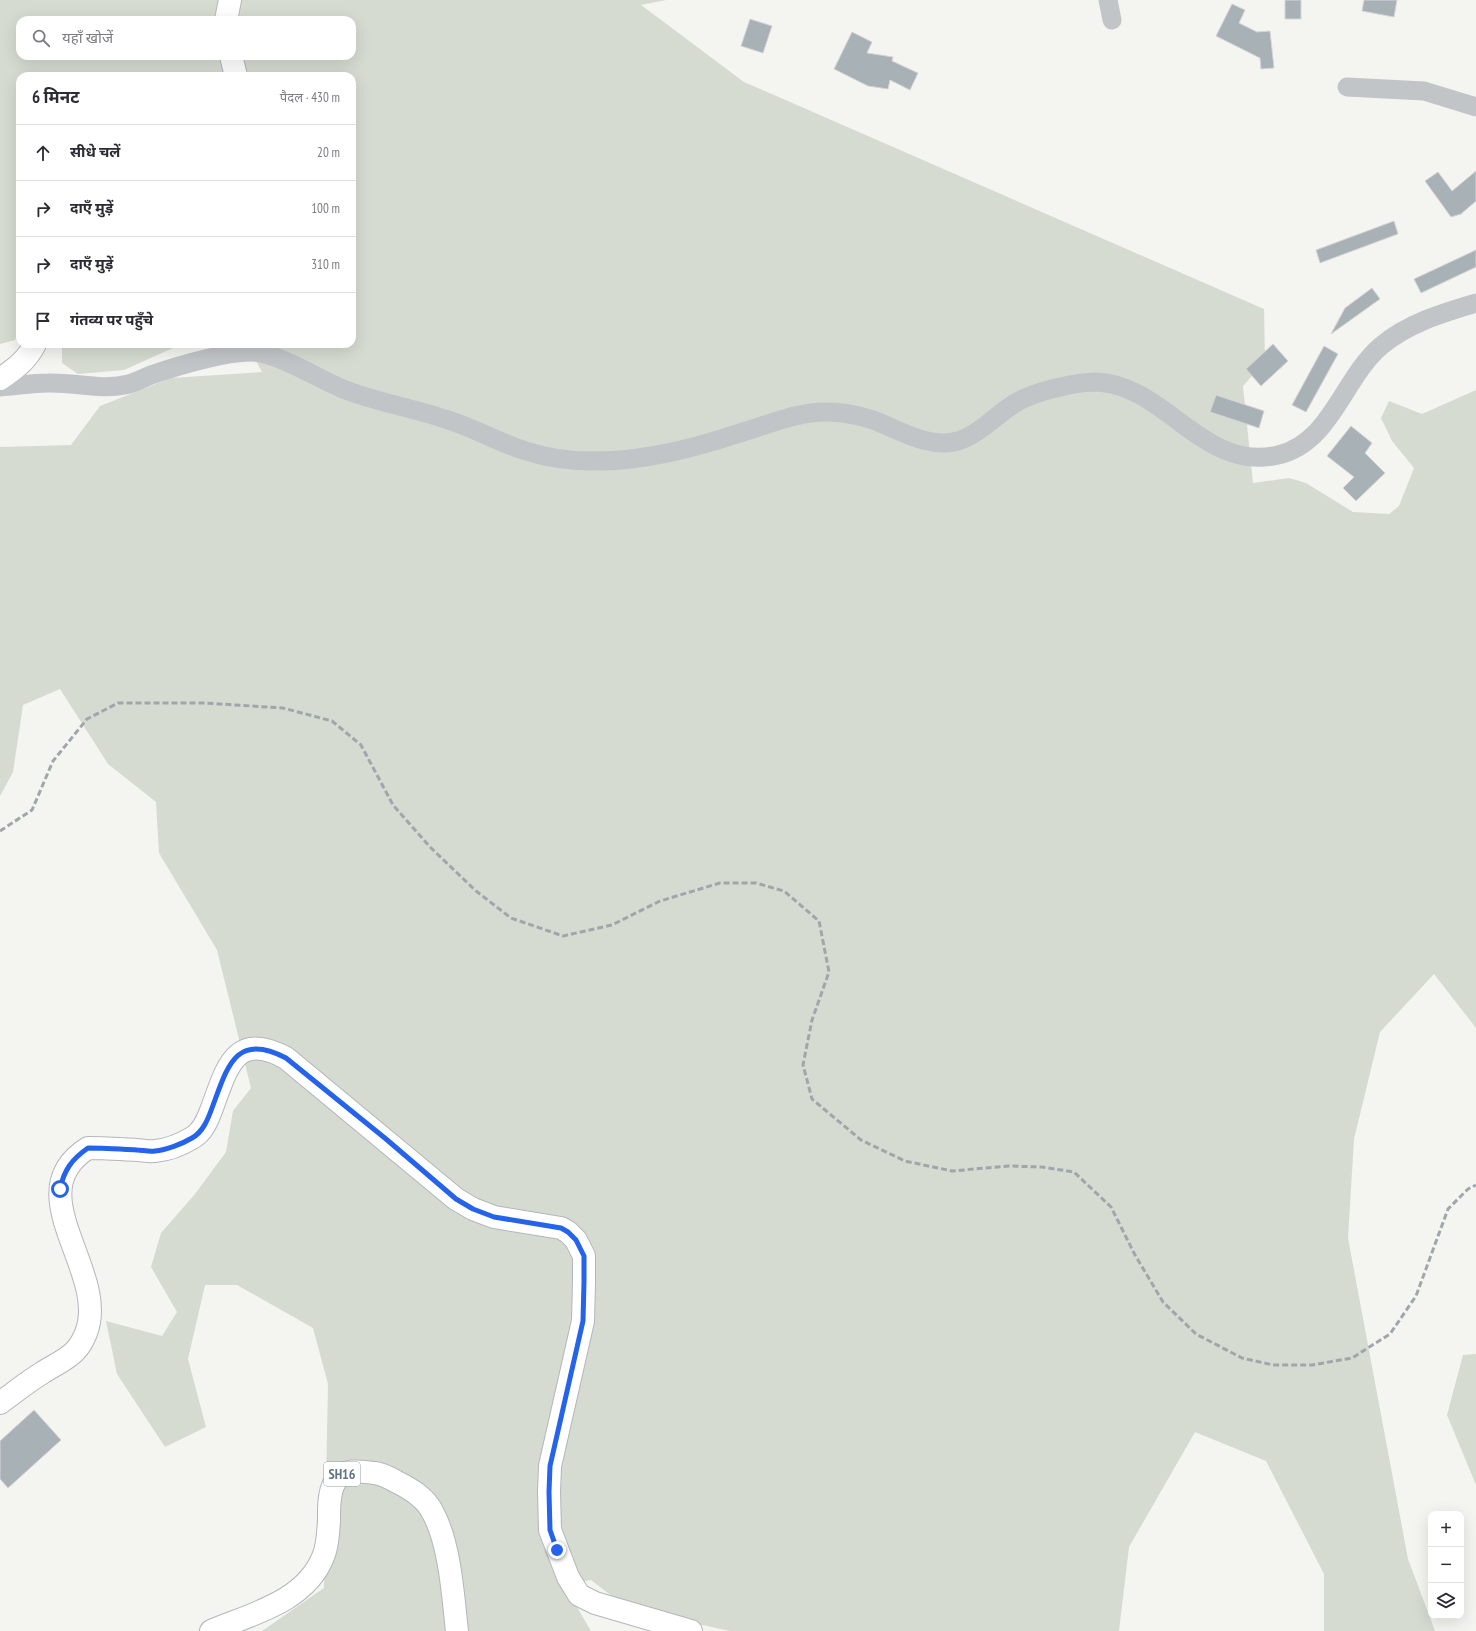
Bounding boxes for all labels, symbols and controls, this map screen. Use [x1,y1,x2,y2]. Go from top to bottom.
search box [16,16,356,60]
icon: search [30,27,52,49]
text: यहाँ खोजें [62,28,113,47]
text: 6 मिनट [32,86,79,108]
text: पैदल · 430 m [280,89,340,106]
icon: ahead [32,142,54,164]
text: सीधे चलें [70,142,120,161]
text: 20 m [317,144,340,161]
icon: right [32,198,54,220]
text: दाएँ मुड़ें [70,198,113,217]
text: 100 m [311,200,340,217]
icon: right [32,254,54,276]
text: दाएँ मुड़ें [70,254,113,273]
text: 310 m [311,256,340,273]
icon: arrive [32,310,54,332]
text: गंतव्य पर पहुँचे [70,310,153,329]
route start [51,1180,69,1198]
road number: SH16 [324,1462,360,1486]
map controls [1428,1511,1464,1619]
button: + [1428,1511,1464,1547]
route end [548,1541,566,1559]
button: − [1428,1547,1464,1583]
button: layers [1428,1583,1464,1619]

